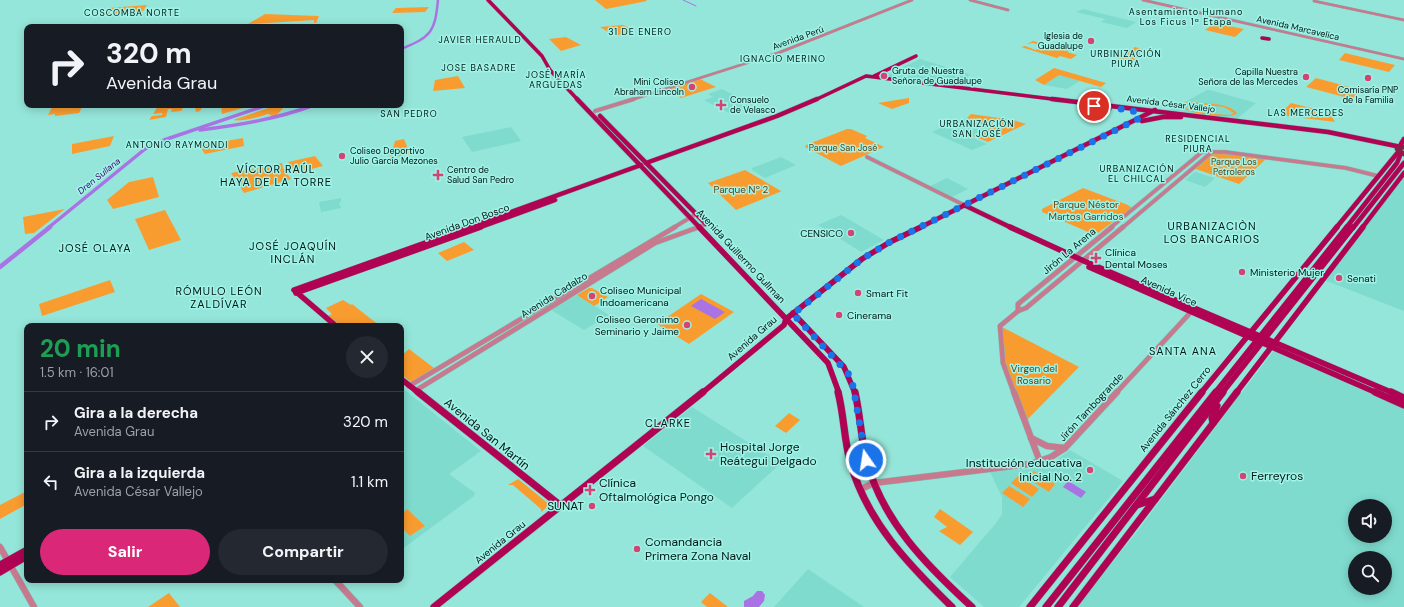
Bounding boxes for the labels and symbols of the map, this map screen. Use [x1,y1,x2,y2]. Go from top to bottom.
district label: Asentamiento Humano Los Ficus 1ª Etapa [1129,6,1243,28]
district label: COSCOMBA NORTE [84,7,180,19]
street label: Avenida Marcavelica [1255,13,1341,43]
street label: Avenida Perú [771,23,825,53]
district label: 31 DE ENERO [608,26,672,38]
place label: Iglesia de Guadalupe [1038,30,1083,52]
district label: JAVIER HERAULD [438,34,522,46]
marker: Iglesia de Guadalupe [1086,36,1096,46]
district label: URBINIZACIÓN PIURA [1090,47,1162,70]
district label: IGNACIO MERINO [740,53,826,65]
district label: JOSE BASADRE [441,62,517,74]
place label: Gruta de Nuestra Señora de Guadalupe [892,65,982,87]
place label: Capilla Nuestra Señora de las Mercedes [1198,66,1298,88]
district label: JOSÉ MARÍA ARGUEDAS [525,68,587,91]
marker: Gruta de Nuestra Señora de Guadalupe [879,71,889,81]
marker: Capilla Nuestra Señora de las Mercedes [1301,72,1311,82]
marker: Comisaría PNP de la Familia [1363,73,1373,83]
place label: Mini Coliseo Abraham Lincoln [614,76,684,98]
marker: Mini Coliseo Abraham Lincoln [687,82,697,92]
place label: Comisaría PNP de la Familia [1338,84,1398,106]
pin [1077,89,1111,123]
street label: Avenida César Vallejo [1126,93,1216,115]
place label: Consuelo de Velasco [730,94,776,116]
marker: Consuelo de Velasco [715,99,727,111]
district label: LAS MERCEDES [1268,107,1344,119]
district label: SAN PEDRO [380,108,438,120]
district label: URBANIZACIÓN SAN JOSÉ [939,117,1015,140]
district label: RESIDENCIAL PIURA [1165,133,1231,155]
district label: ANTONIO RAYMONDI [126,139,228,151]
park label: Parque San José [809,142,877,154]
place label: Coliseo Deportivo Julio García Mezones [350,145,438,167]
marker: Coliseo Deportivo Julio García Mezones [337,151,347,161]
water label: Dren Sullana [75,155,123,197]
park label: Parque Los Petroleros [1211,156,1257,178]
district label: VÍCTOR RAÚL HAYA DE LA TORRE [220,162,332,189]
district label: URBANIZACIÓN EL CHILCAL [1099,162,1175,185]
place label: Centro de Salud San Pedro [447,164,514,186]
marker: Centro de Salud San Pedro [432,169,444,181]
park label: Parque Nº 2 [714,183,769,196]
park label: Parque Néstor Martos Garridos [1049,198,1123,223]
street label: Avenida Don Bosco [423,201,511,243]
street label: Avenida Guillermo Gullman [694,206,788,306]
district label: URBANIZACIÒN LOS BANCARIOS [1164,219,1260,246]
street label: Jirón La Arena [1040,225,1098,277]
place label: CENSICO [800,227,843,240]
marker: CENSICO [846,228,856,238]
district label: JOSÉ JOAQUÍN INCLÁN [249,239,337,266]
district label: JOSÉ OLAYA [58,241,132,255]
place label: Clínica Dental Moses [1105,246,1168,271]
marker: Clínica Dental Moses [1090,252,1102,264]
place label: Ministerio Mujer [1250,266,1324,279]
marker: Ministerio Mujer [1237,267,1247,277]
street label: Avenida Cadalzo [518,269,590,321]
place label: Senati [1347,272,1376,285]
street label: Avenida Vice [1139,273,1199,309]
marker: Senati [1334,273,1344,283]
district label: RÓMULO LEÓN ZALDÍVAR [175,284,263,311]
place label: Coliseo Municipal Indoamericana [600,284,681,309]
place label: Smart Fit [866,287,908,300]
marker: Smart Fit [853,288,863,298]
marker: Coliseo Municipal Indoamericana [587,291,597,301]
place label: Cinerama [847,309,891,322]
marker: Cinerama [834,310,844,320]
place label: Coliseo Geronimo Seminario y Jaime [595,313,679,338]
street label: Avenida Grau [724,313,780,363]
marker: Coliseo Geronimo Seminario y Jaime [682,320,692,330]
district label: SANTA ANA [1149,344,1217,358]
park label: Virgen del Rosario [1011,362,1057,387]
street label: Avenida Sánchez Cerro [1136,363,1214,455]
street label: Jirón Tambogrande [1056,370,1126,444]
street label: Avenida San Martín [441,394,533,474]
district label: CLARKE [645,416,691,430]
place label: Hospital Jorge Reátegui Delgado [720,439,817,469]
position arrow [845,439,887,481]
marker: Hospital Jorge Reátegui Delgado [705,448,717,460]
place label: Institución educativa inicial No. 2 [966,455,1082,485]
marker: Institución educativa inicial No. 2 [1085,465,1095,475]
place label: Ferreyros [1251,468,1303,484]
marker: Ferreyros [1238,471,1248,481]
place label: Clínica Oftalmológica Pongo [599,475,714,505]
marker: Clínica Oftalmológica Pongo [584,484,596,496]
place label: SUNAT [547,498,584,514]
marker: SUNAT [587,501,597,511]
street label: Avenida Grau [472,517,528,566]
place label: Comandancia Primera Zona Naval [645,534,751,564]
marker: Comandancia Primera Zona Naval [632,544,642,554]

